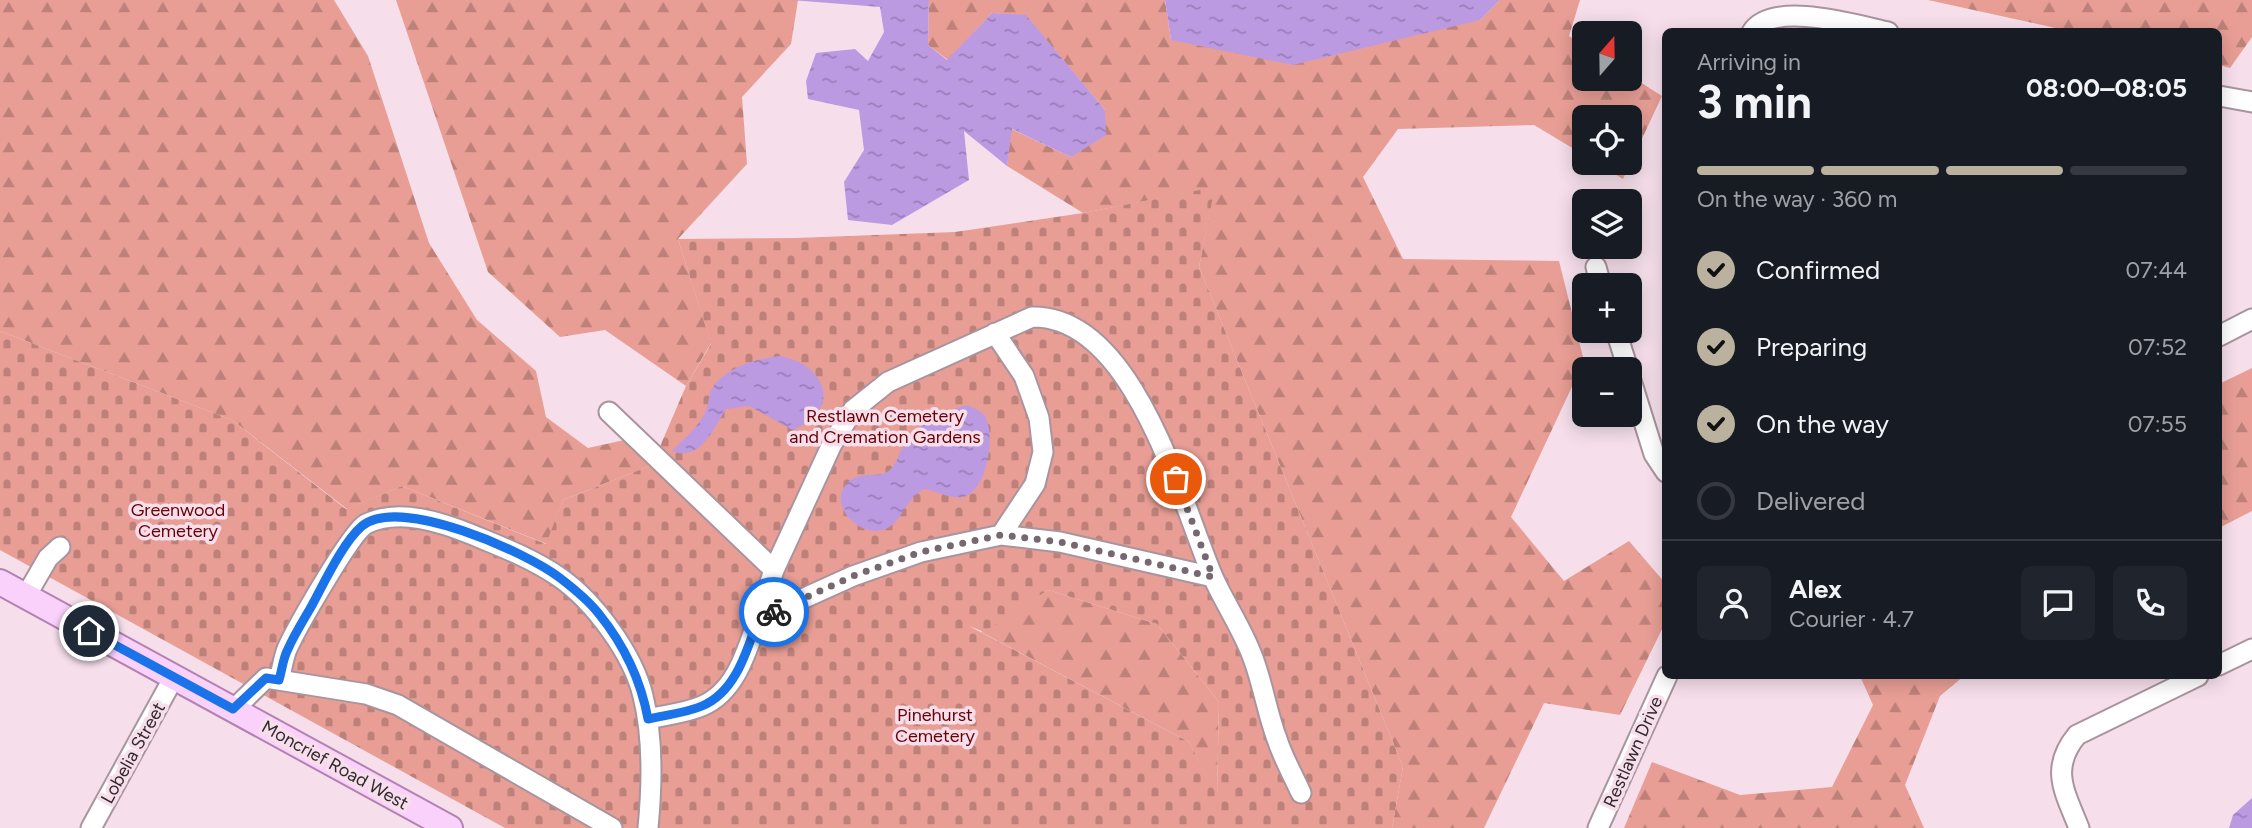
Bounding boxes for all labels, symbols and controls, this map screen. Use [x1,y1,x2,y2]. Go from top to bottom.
north arrow [1572,21,1642,91]
map controls [1572,21,1642,427]
text: Arriving in [1697,48,1801,76]
text: 08:00–08:05 [2026,72,2187,104]
text: 3 min [1697,74,1812,130]
button: locate [1572,105,1642,175]
text: On the way · 360 m [1697,185,1897,213]
button: layers [1572,189,1642,259]
icon: check [1697,251,1735,289]
text: Confirmed [1756,254,1880,286]
text: 07:44 [2126,256,2187,284]
button: + [1572,273,1642,343]
icon: check [1697,328,1735,366]
text: Preparing [1756,331,1867,363]
text: 07:52 [2128,333,2187,361]
button: − [1572,357,1642,427]
park label: Restlawn Cemetery and Cremation Gardens [789,405,981,448]
icon: check [1697,405,1735,443]
text: On the way [1756,408,1889,440]
text: 07:55 [2128,410,2187,438]
pin [1146,449,1206,509]
icon: bag [1157,460,1195,498]
text: Delivered [1756,485,1865,517]
park label: Greenwood Cemetery [131,499,225,542]
button: person [1697,566,1771,640]
button: chat [2021,566,2095,640]
button: phone [2113,566,2187,640]
text: Alex [1789,573,1842,605]
courier [739,577,809,647]
icon: bike [755,593,793,631]
pin [59,601,119,661]
text: Courier · 4.7 [1789,605,1914,633]
icon: home [70,612,108,650]
street label: Restlawn Drive [1599,693,1667,811]
street label: Lobelia Street [96,698,170,807]
park label: Pinehurst Cemetery [895,704,976,747]
street label: Moncrief Road West [258,716,412,814]

